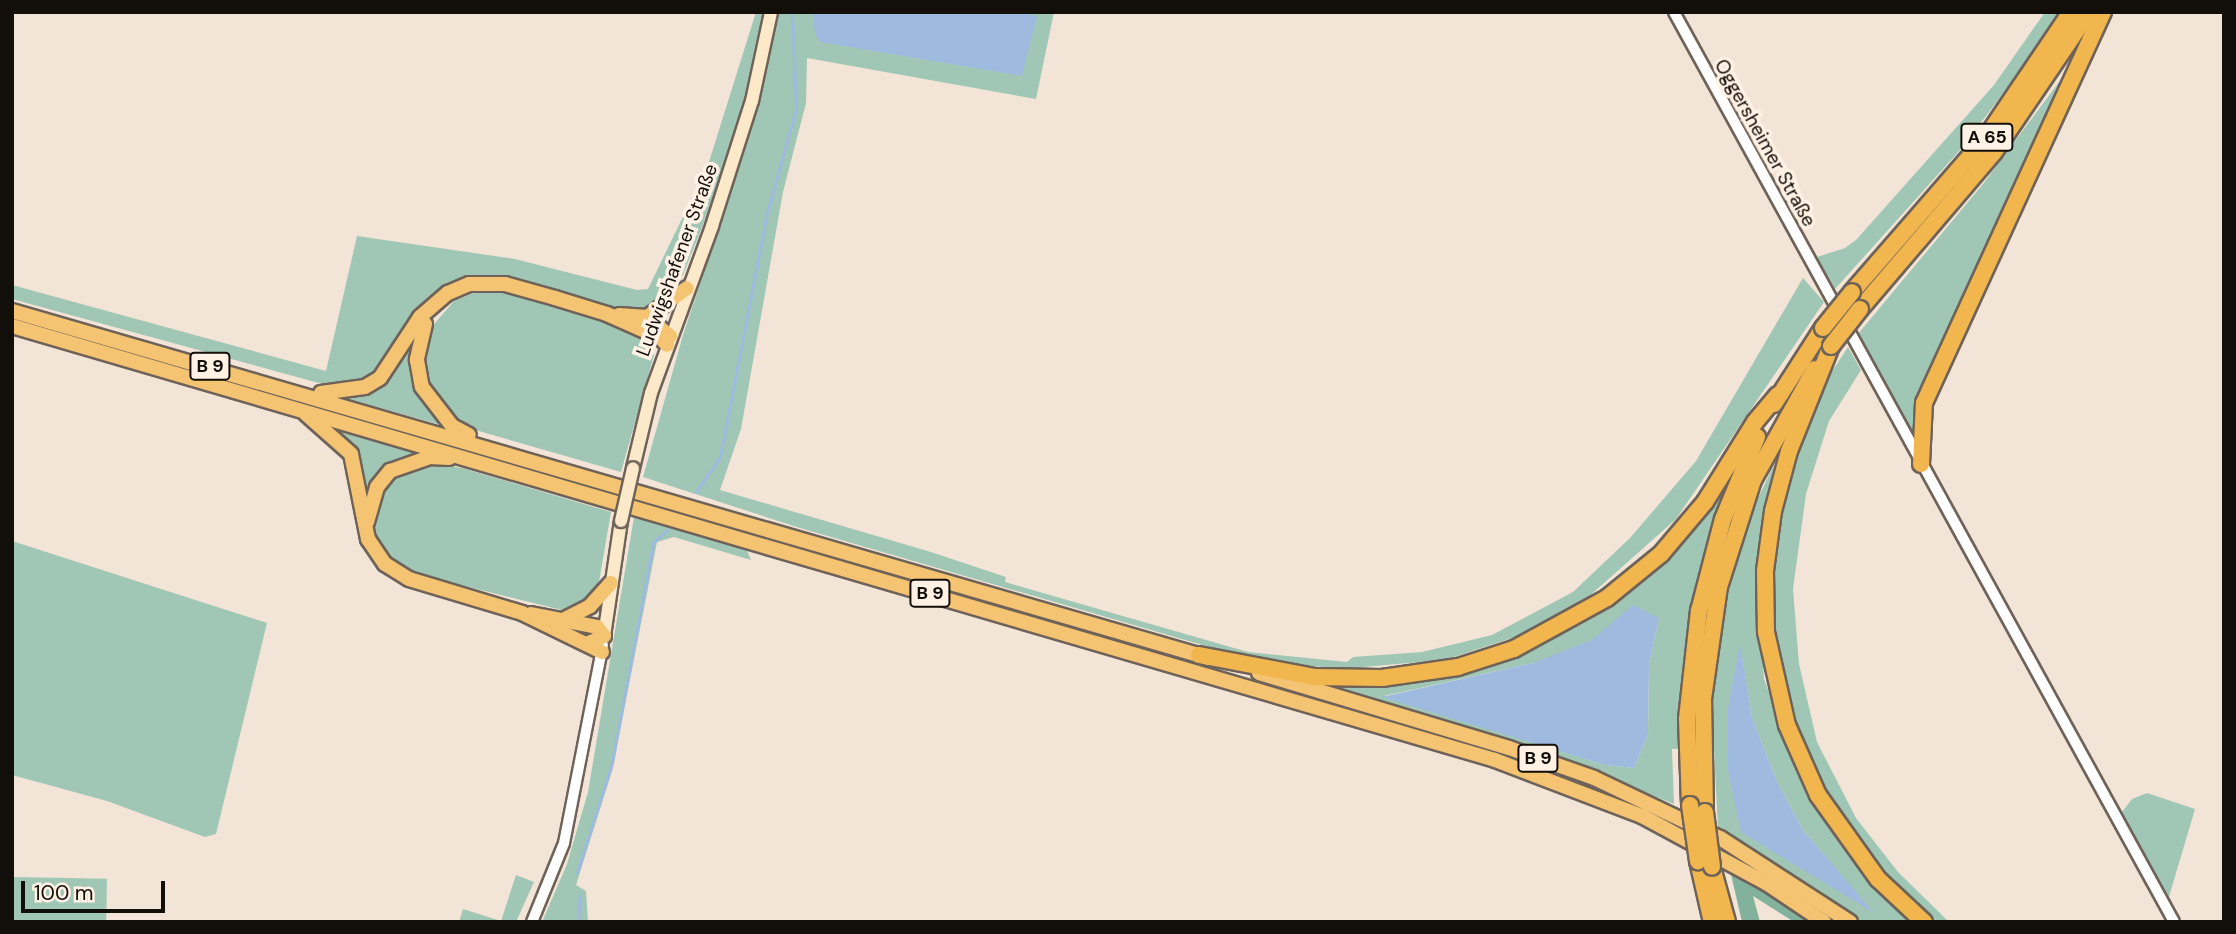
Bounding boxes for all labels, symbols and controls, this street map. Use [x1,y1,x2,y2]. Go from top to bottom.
street label: Oggersheimer Straße [1709,55,1821,231]
road number: A 65 [1959,122,2015,152]
street label: Ludwigshafener Straße [632,161,722,359]
road number: B 9 [189,352,231,380]
road number: B 9 [909,578,951,608]
road number: B 9 [1517,744,1559,772]
scale bar [24,867,168,911]
text: 100 m [34,879,94,907]

